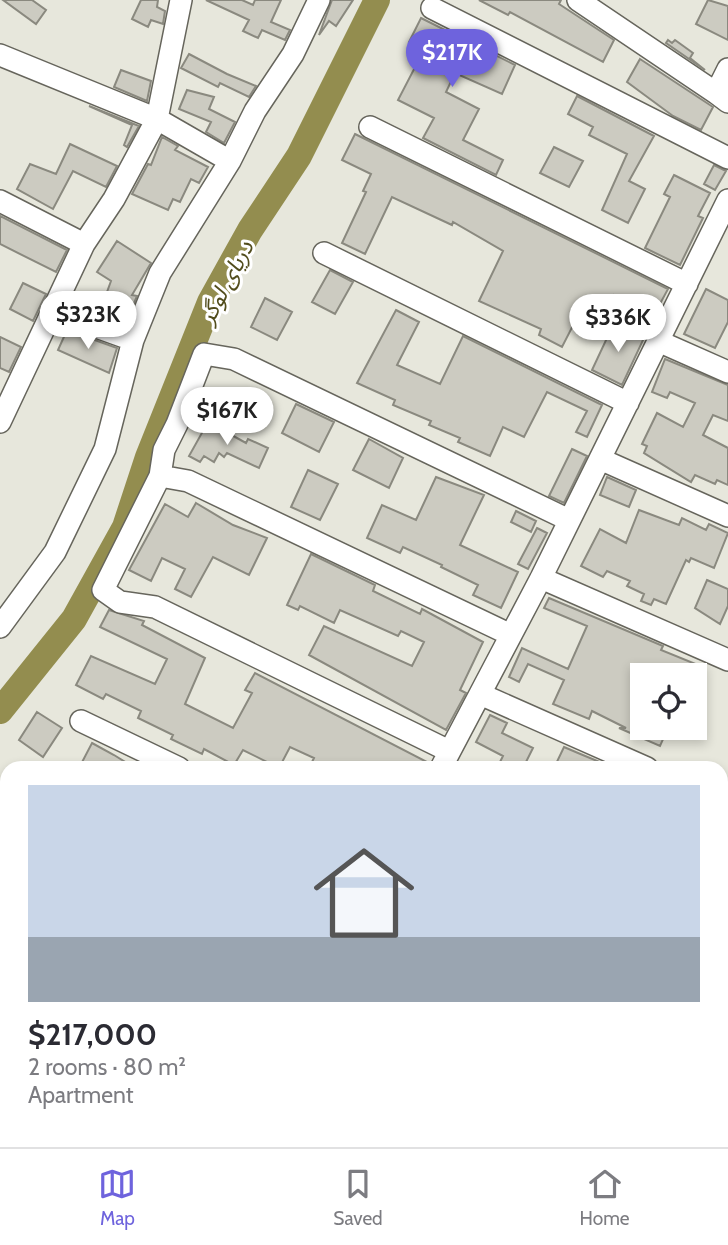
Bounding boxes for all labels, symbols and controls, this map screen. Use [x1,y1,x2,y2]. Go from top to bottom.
pin: $217K [403,29,501,89]
text: $217K [422,38,482,66]
water label: دریای لوگر [192,235,260,330]
pin: $323K [39,292,137,351]
pin: $336K [569,294,667,354]
text: $323K [56,300,120,328]
text: $336K [585,303,651,331]
pin: $167K [178,388,276,447]
text: $167K [197,396,257,424]
map controls [630,663,707,740]
button: locate [630,663,707,740]
icon: home [301,830,427,956]
text: $217,000 [28,1016,157,1053]
text: 2 rooms · 80 m² [28,1053,186,1081]
text: Apartment [28,1081,133,1109]
tab: Map [98,1165,136,1230]
tab: Saved [333,1165,383,1230]
tab: Home [580,1165,630,1230]

